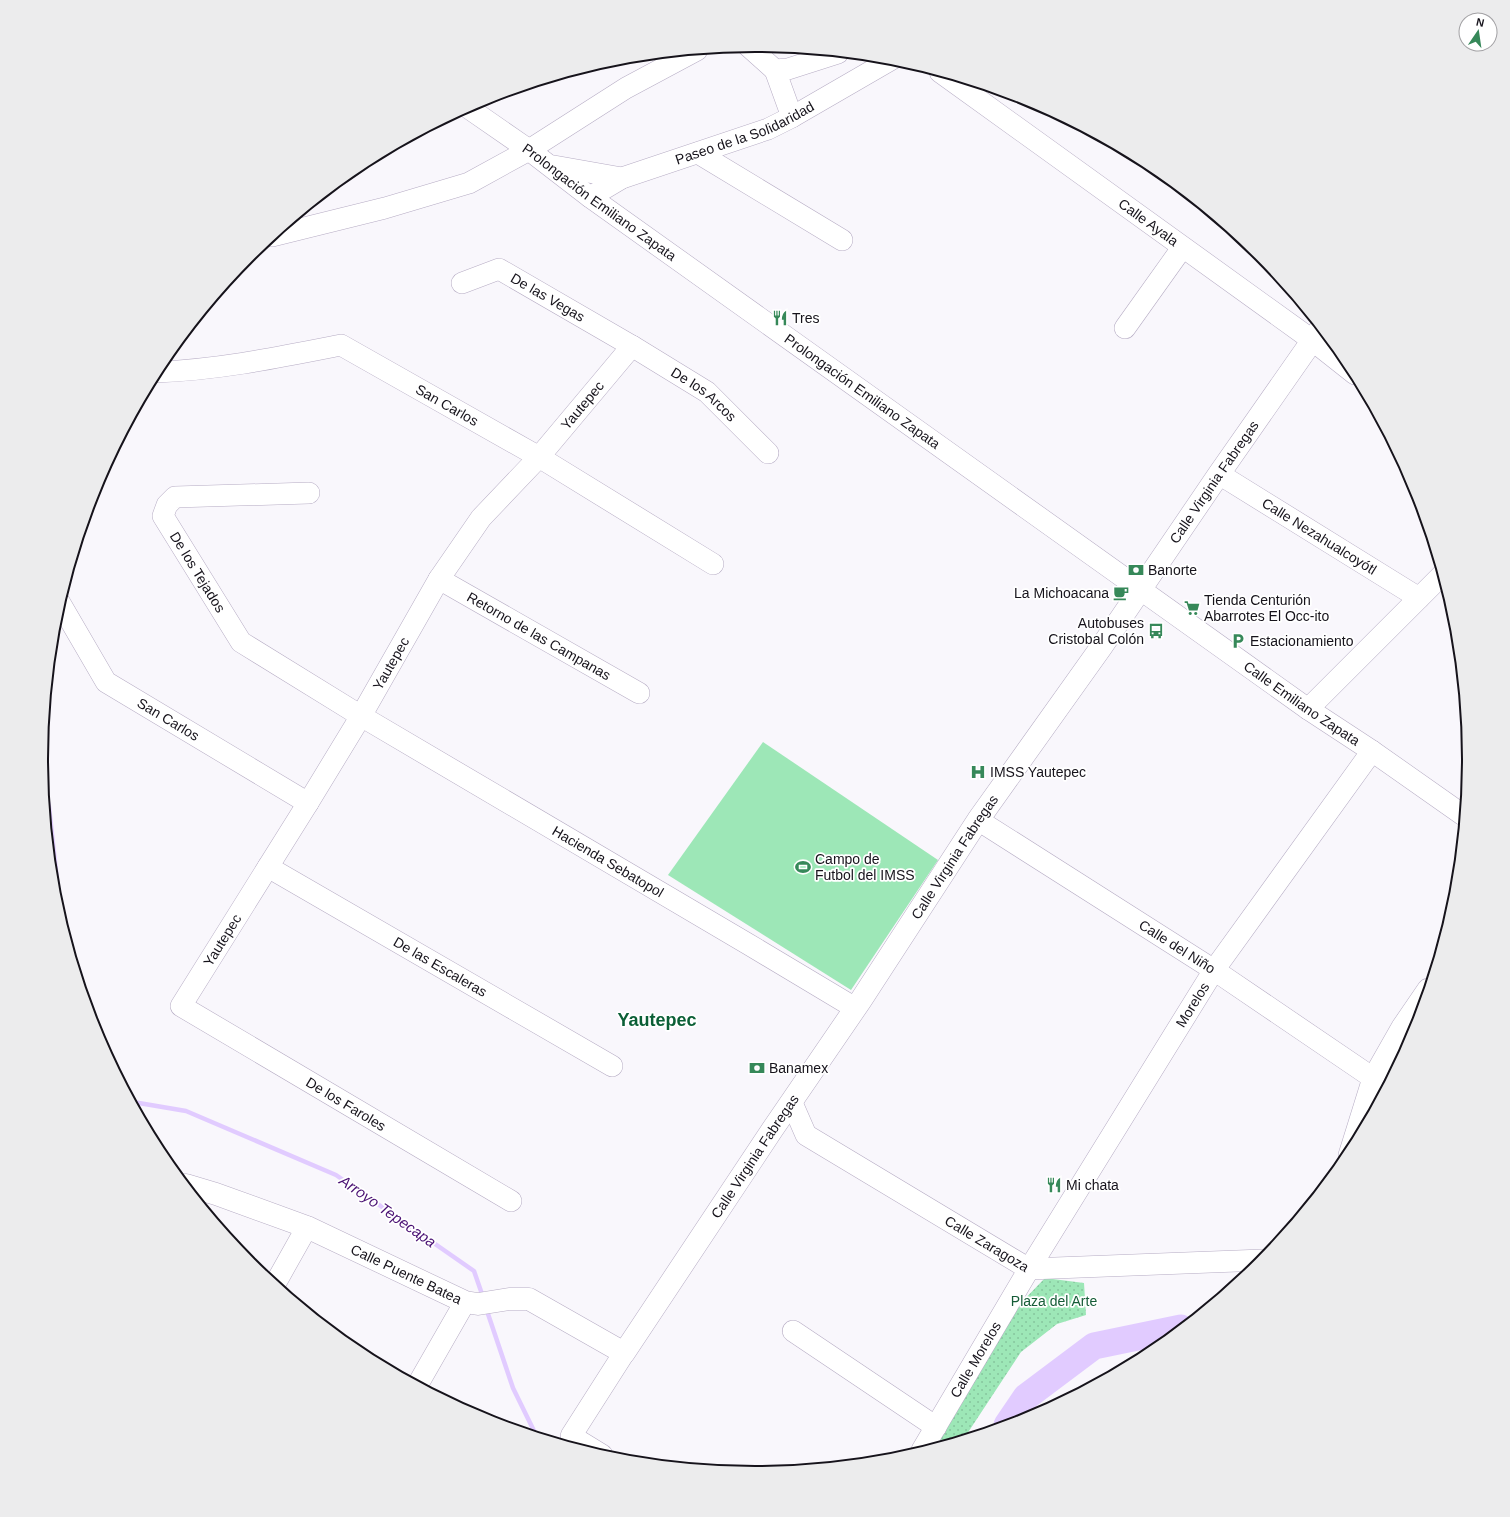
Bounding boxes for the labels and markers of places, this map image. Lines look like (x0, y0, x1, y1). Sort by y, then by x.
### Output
restaurant icon: Tres (771, 309, 789, 327)
place label: Tres (792, 310, 819, 326)
bank icon: Banorte (1127, 561, 1145, 579)
place label: Banorte (1148, 562, 1197, 578)
cafe icon: La Michoacana (1112, 584, 1130, 602)
place label: La Michoacana (1014, 585, 1109, 601)
place label: Tienda Centurión Abarrotes El Occ-ito (1204, 592, 1329, 624)
supermarket icon: Tienda Centurión Abarrotes El Occ-ito (1183, 599, 1201, 617)
place label: Autobuses Cristobal Colón (1048, 615, 1144, 647)
bus stop icon: Autobuses Cristobal Colón (1147, 622, 1165, 640)
parking icon: Estacionamiento (1229, 632, 1247, 650)
place label: Estacionamiento (1250, 633, 1354, 649)
hospital icon: IMSS Yautepec (969, 763, 987, 781)
place label: IMSS Yautepec (990, 764, 1086, 780)
place label: Campo de Futbol del IMSS (815, 851, 915, 883)
sports icon: Campo de Futbol del IMSS (794, 858, 812, 876)
bank icon: Banamex (748, 1059, 766, 1077)
place label: Banamex (769, 1060, 828, 1076)
restaurant icon: Mi chata (1045, 1176, 1063, 1194)
place label: Mi chata (1066, 1177, 1119, 1193)

